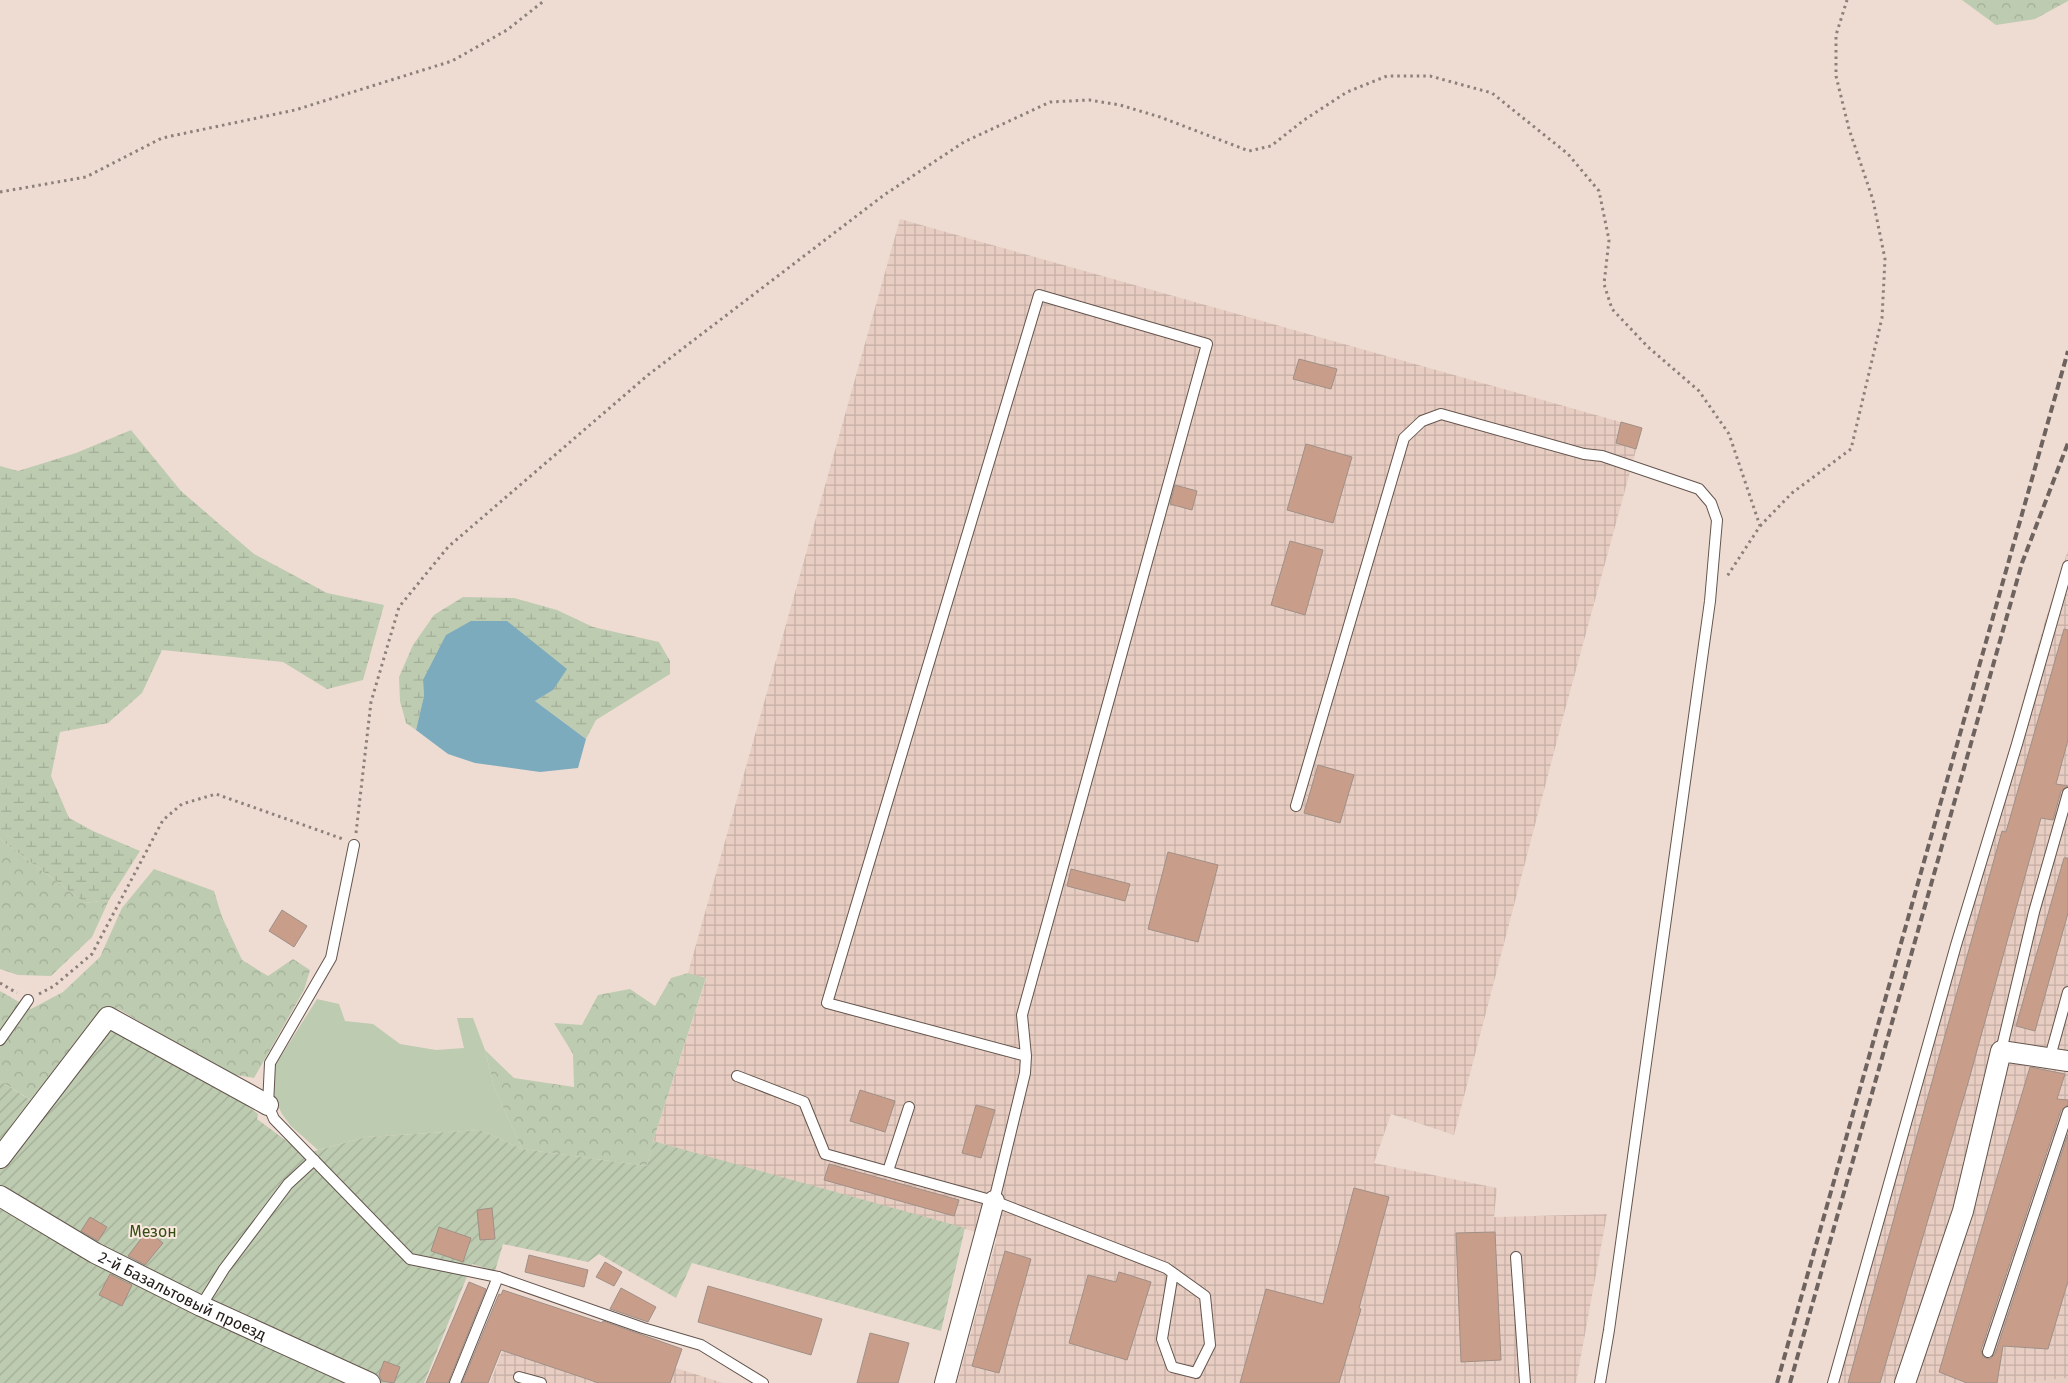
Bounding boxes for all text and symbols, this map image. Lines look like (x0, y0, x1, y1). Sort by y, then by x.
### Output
park label: Мезон (129, 1222, 177, 1241)
street label: 2-й Базальтовый проезд (95, 1247, 269, 1344)

